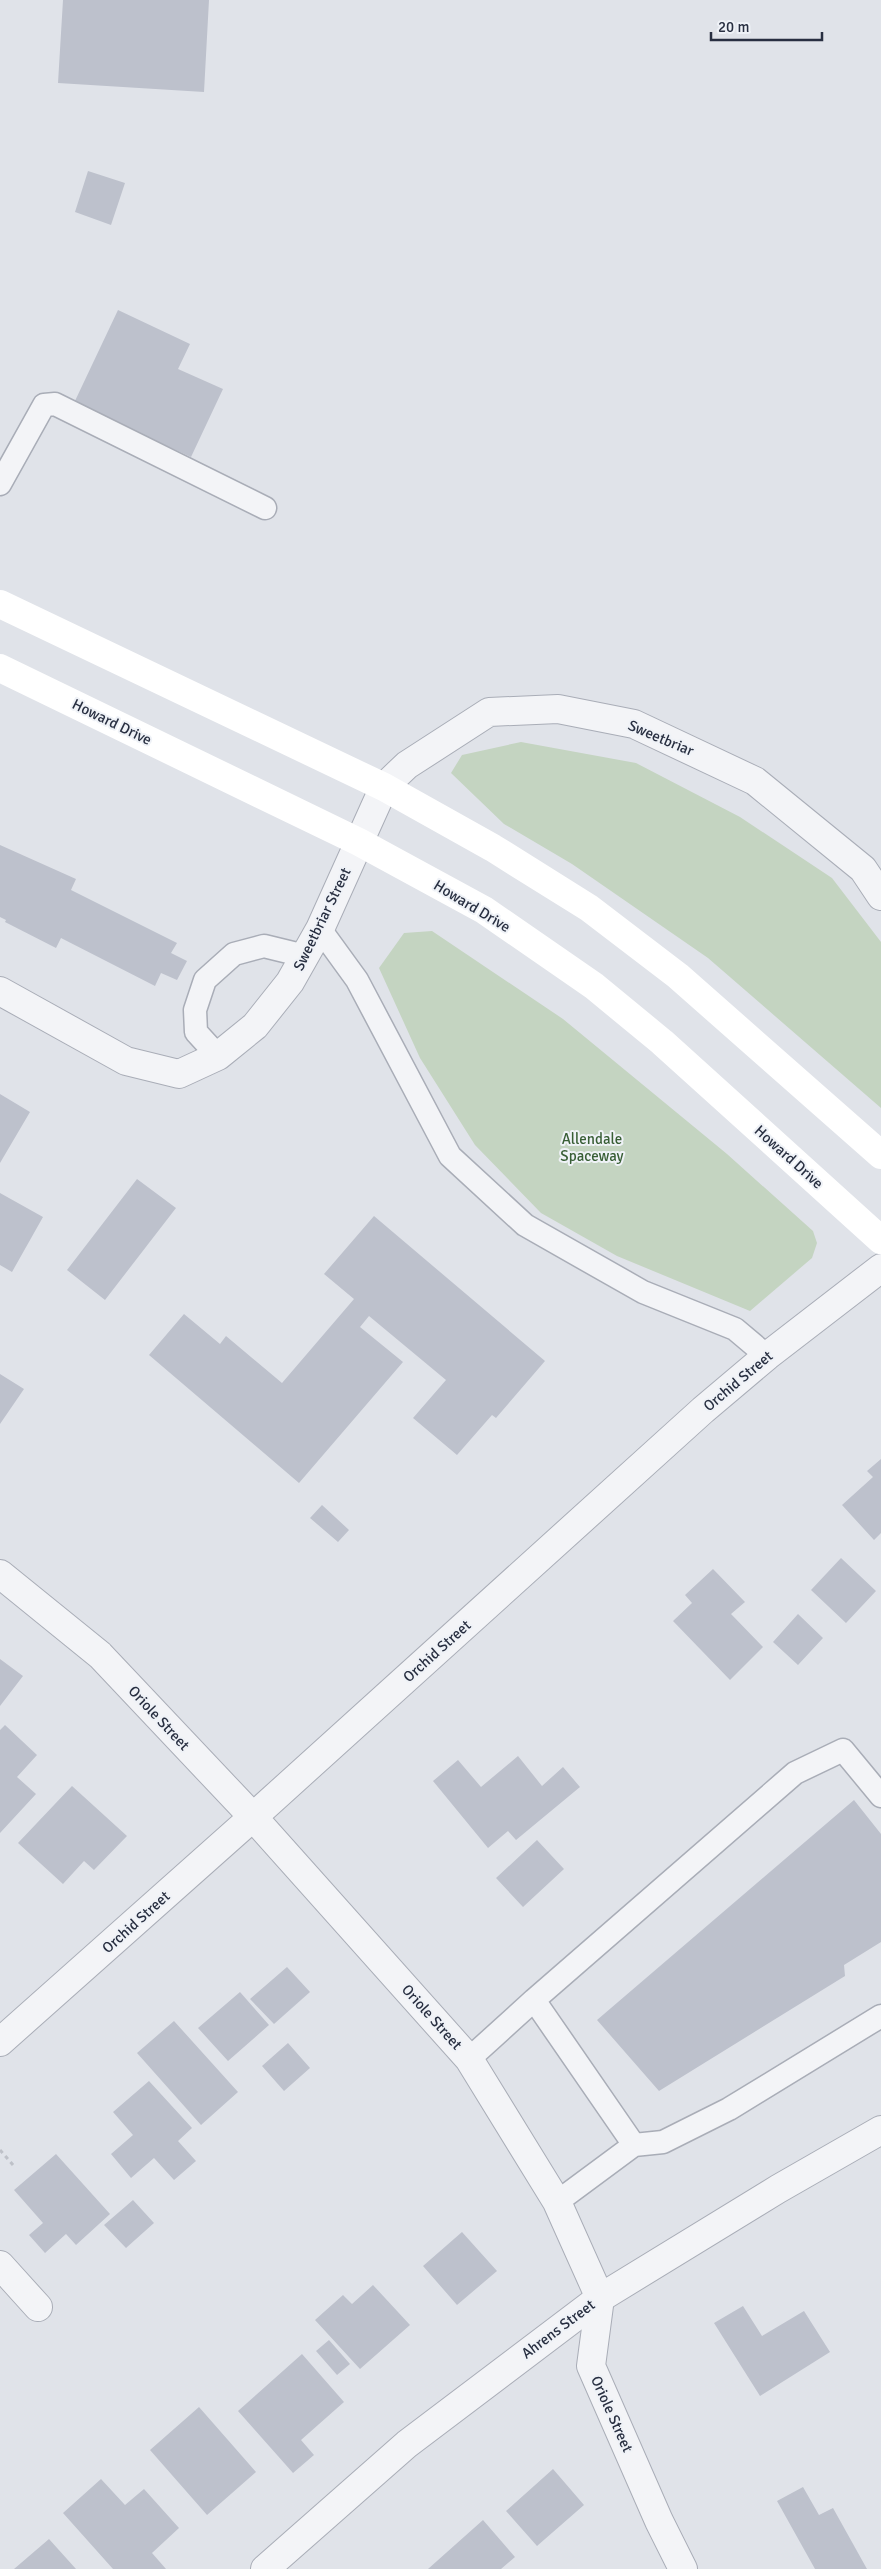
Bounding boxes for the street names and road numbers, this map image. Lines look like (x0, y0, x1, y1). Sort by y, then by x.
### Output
street label: Howard Drive (69, 695, 155, 749)
street label: Sweetbriar (625, 716, 697, 760)
street label: Sweetbriar Street (289, 865, 355, 973)
street label: Howard Drive (430, 876, 514, 936)
street label: Howard Drive (751, 1121, 827, 1193)
street label: Orchid Street (700, 1347, 776, 1415)
street label: Orchid Street (399, 1616, 475, 1686)
street label: Oriole Street (125, 1682, 193, 1754)
street label: Orchid Street (98, 1887, 174, 1957)
street label: Oriole Street (398, 1981, 466, 2053)
street label: Ahrens Street (518, 2296, 598, 2362)
street label: Oriole Street (587, 2373, 637, 2455)

